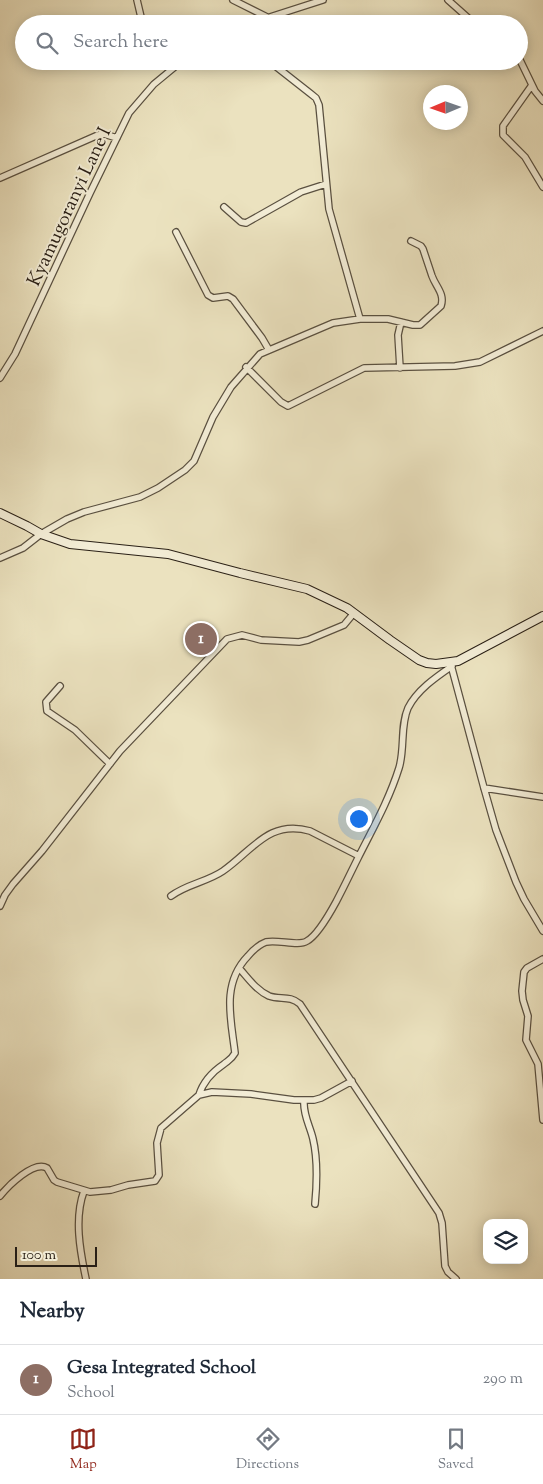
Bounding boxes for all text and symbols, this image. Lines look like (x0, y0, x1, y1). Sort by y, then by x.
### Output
search box (15, 15, 528, 70)
icon: search (33, 29, 61, 57)
text: Search here (73, 29, 168, 56)
north arrow (423, 85, 468, 130)
street label: Kyamugoranyi Lane I (22, 123, 119, 291)
pin: 1 (185, 620, 217, 658)
your location (346, 806, 372, 832)
map controls (483, 1219, 528, 1264)
button: layers (483, 1219, 528, 1264)
scale bar (15, 1244, 98, 1267)
text: 100 m (22, 1246, 56, 1266)
text: Nearby (20, 1297, 85, 1327)
text: Gesa Integrated School (67, 1355, 256, 1382)
text: 1 (33, 1368, 39, 1391)
text: 290 m (483, 1368, 523, 1391)
text: School (67, 1382, 115, 1405)
tab: Map (69, 1425, 97, 1475)
tab: Directions (236, 1425, 299, 1475)
tab: Saved (438, 1425, 474, 1475)

